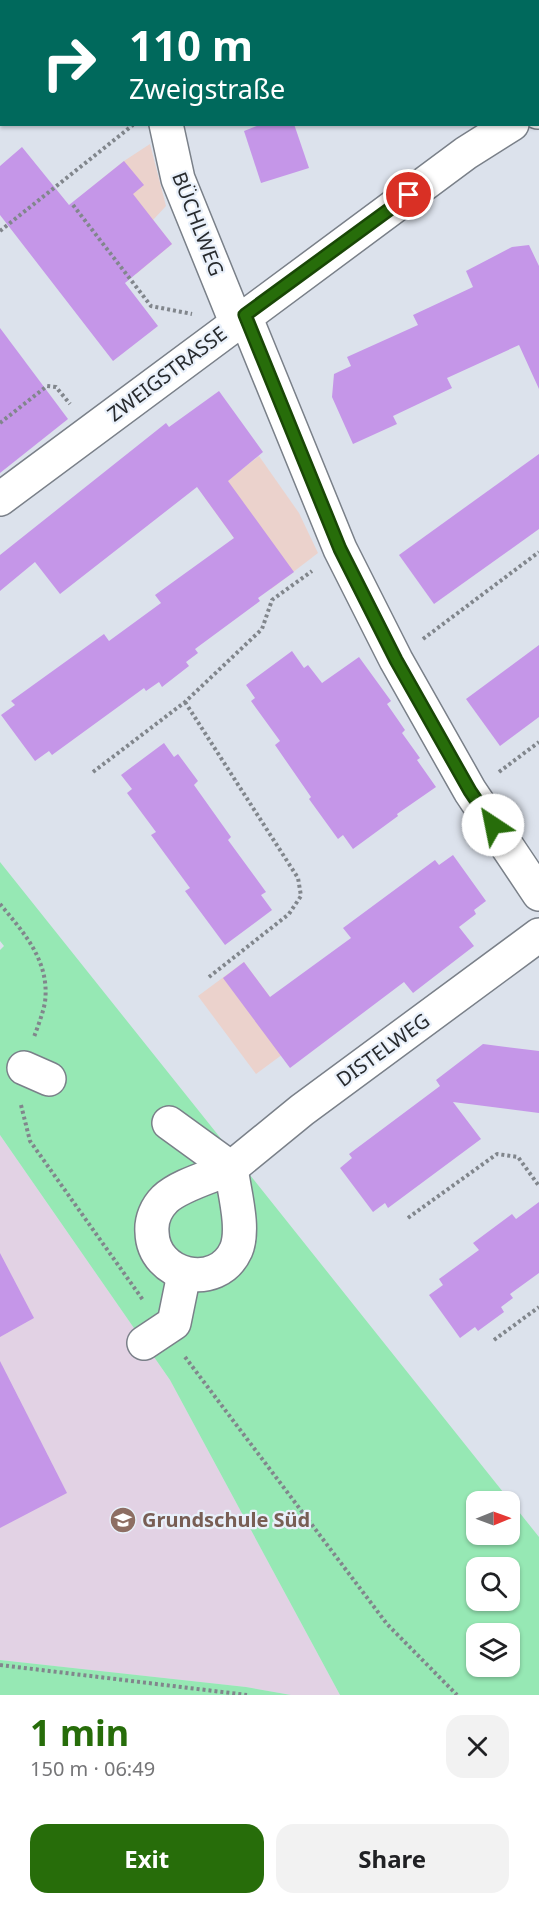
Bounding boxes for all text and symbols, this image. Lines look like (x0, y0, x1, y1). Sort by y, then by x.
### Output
text: 110 m (129, 16, 253, 73)
icon: right (30, 24, 108, 102)
text: Zweigstraße (129, 70, 285, 107)
street label: BÜCHLWEG (166, 168, 231, 280)
pin (383, 169, 434, 220)
icon: arrive (392, 178, 425, 211)
street label: ZWEIGSTRASSE (102, 320, 232, 427)
position arrow (461, 793, 525, 857)
street label: DISTELWEG (331, 1007, 435, 1093)
north arrow (466, 1491, 520, 1545)
map controls (466, 1491, 520, 1677)
school or university icon: Grundschule Süd (108, 1505, 138, 1535)
place label: Grundschule Süd (142, 1506, 310, 1533)
button: search (466, 1557, 520, 1611)
button: layers (466, 1623, 520, 1677)
text: 1 min (30, 1708, 129, 1757)
button: close (446, 1715, 509, 1778)
text: 150 m · 06:49 (30, 1755, 155, 1782)
button: Exit (30, 1824, 264, 1893)
button: Share (276, 1824, 509, 1893)

